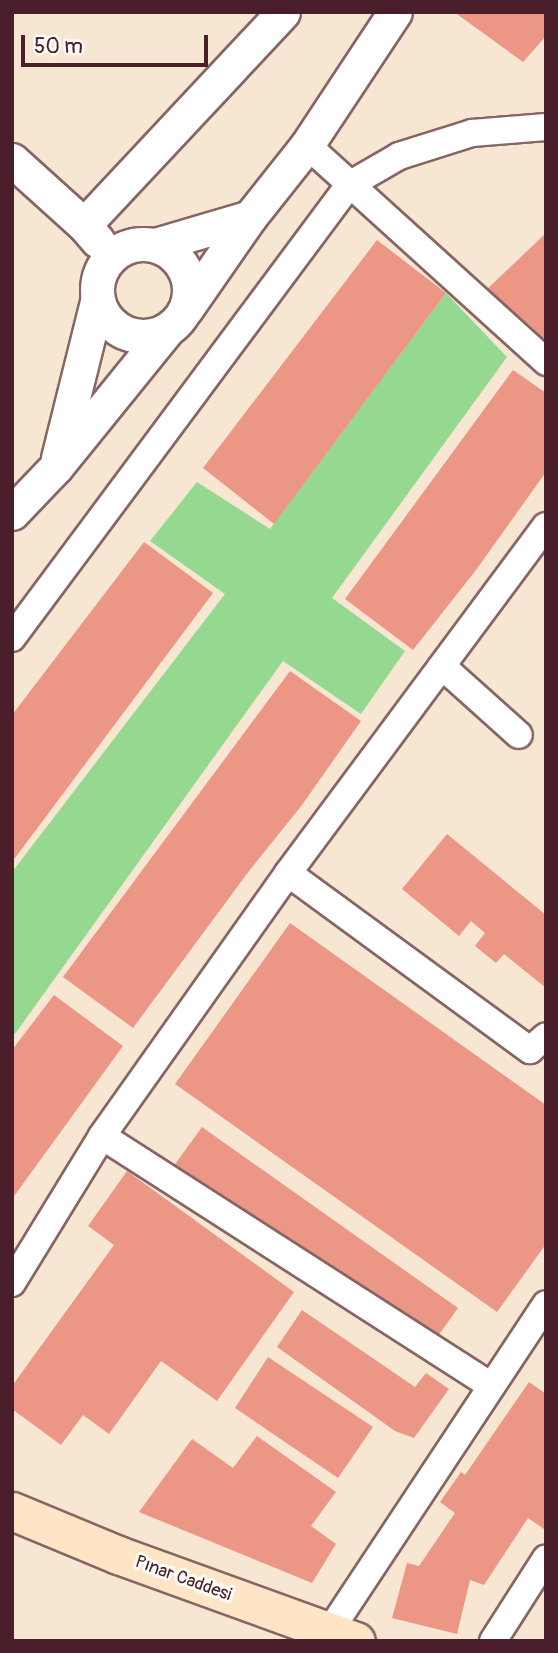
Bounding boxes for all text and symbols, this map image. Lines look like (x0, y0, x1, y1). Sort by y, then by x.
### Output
scale bar (24, 21, 212, 65)
text: 50 m (34, 33, 83, 60)
street label: Pınar Caddesi (132, 1552, 234, 1606)

